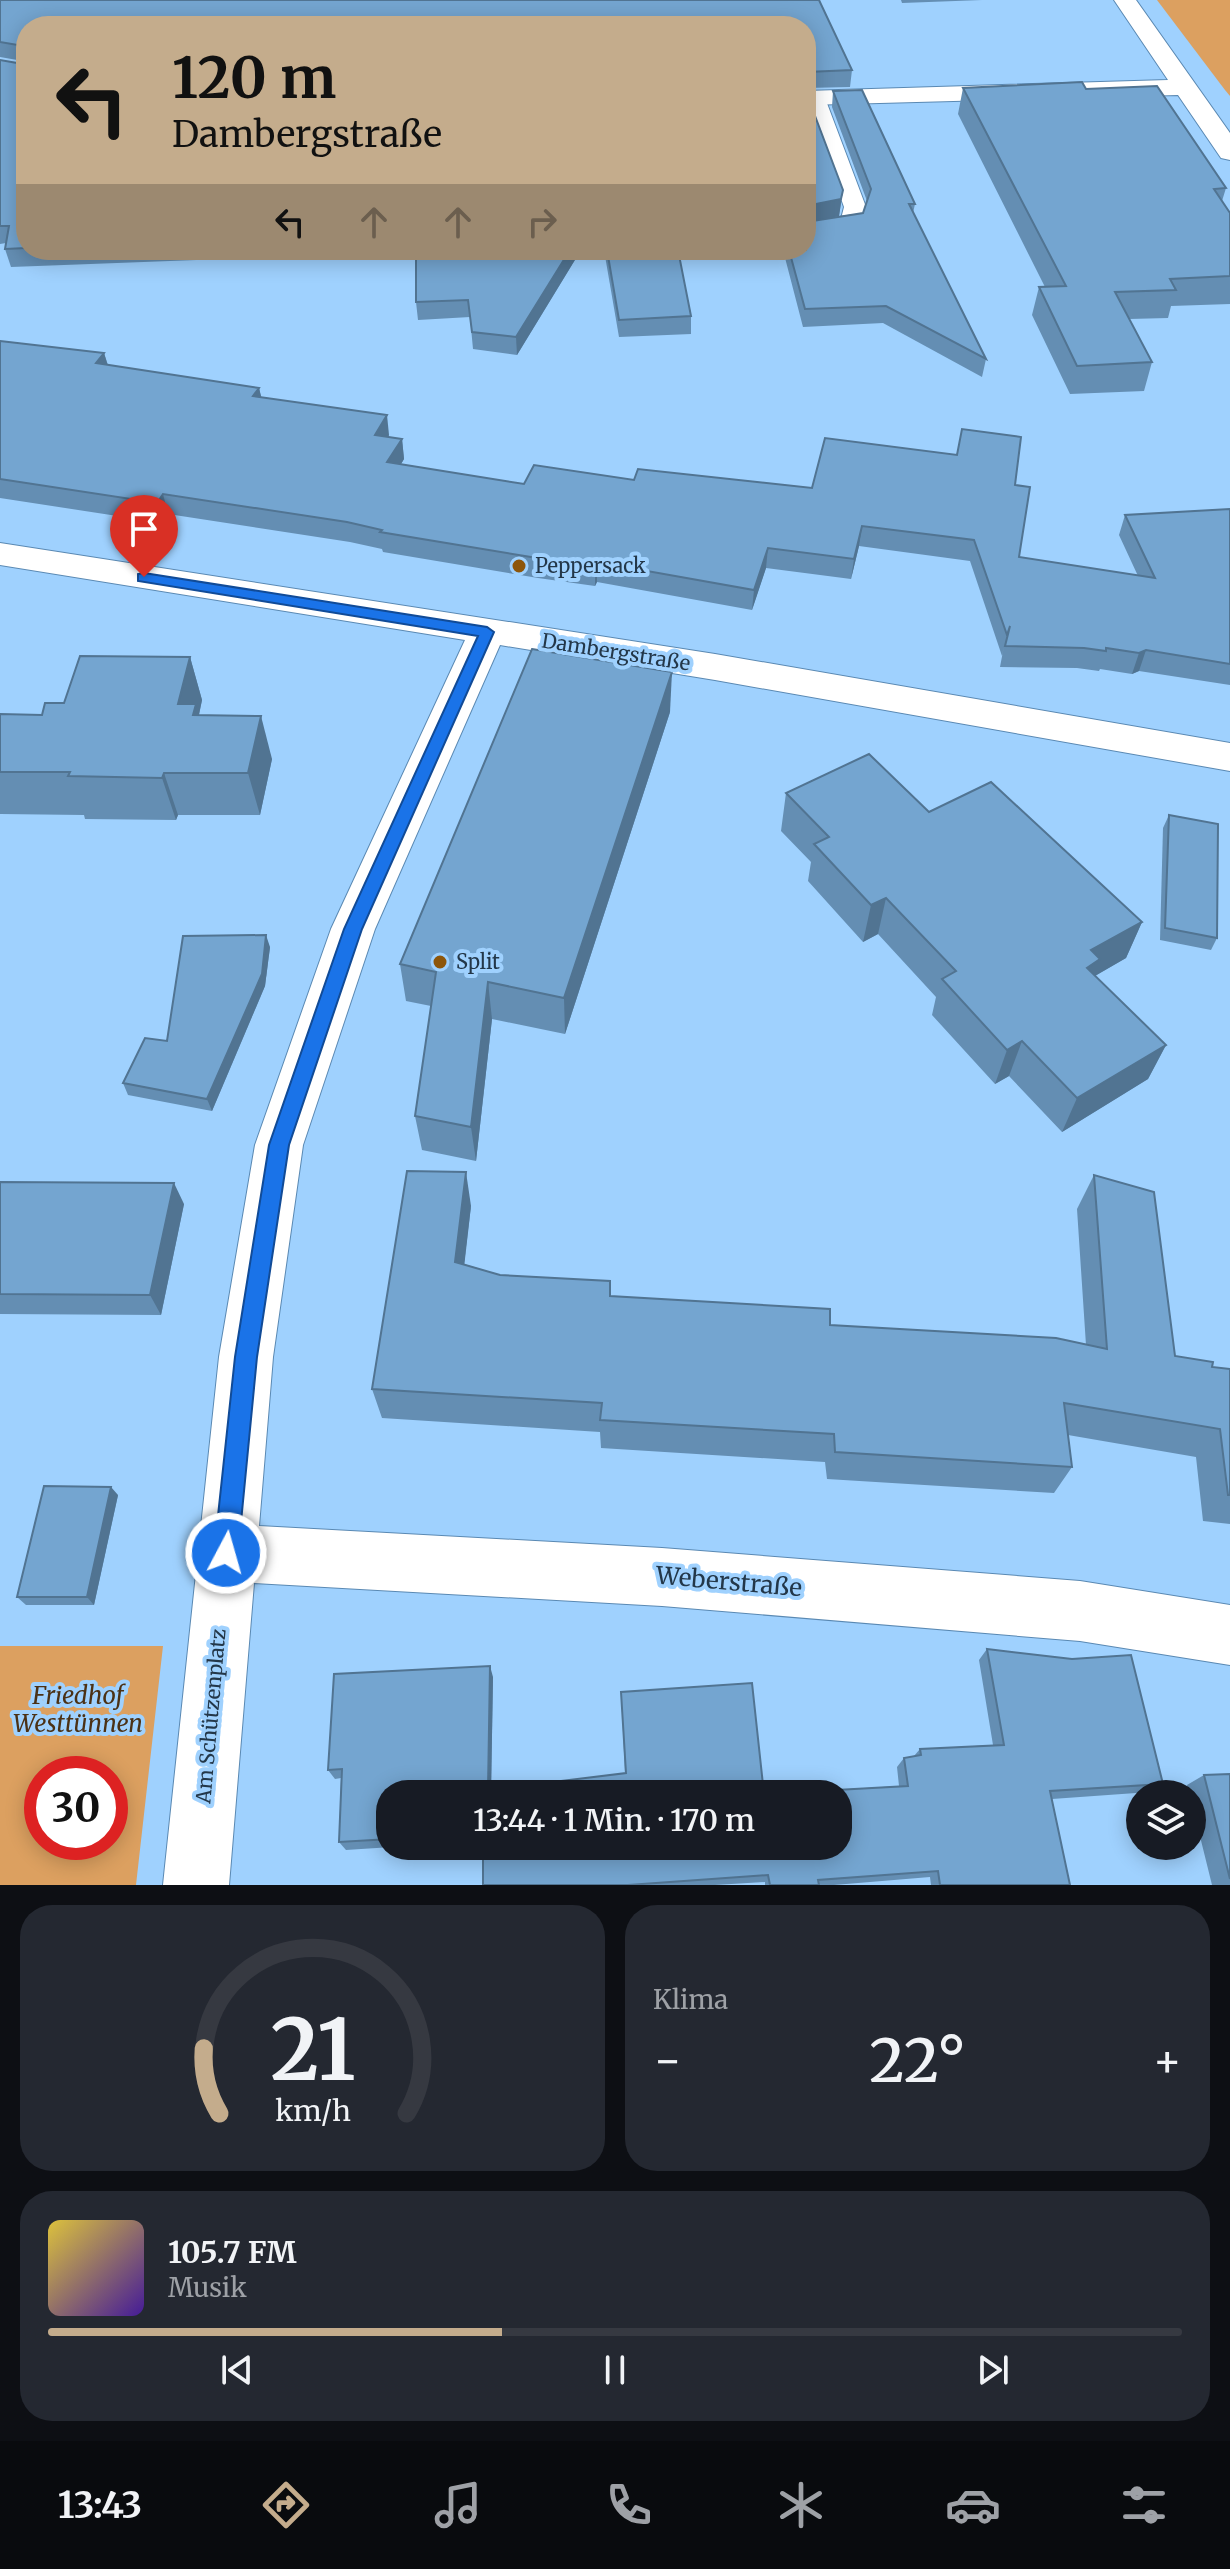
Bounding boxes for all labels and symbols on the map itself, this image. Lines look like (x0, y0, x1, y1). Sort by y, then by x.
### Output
pin (110, 495, 178, 577)
place label: Peppersack (535, 553, 646, 578)
marker: Peppersack (510, 557, 528, 575)
street label: Dambergstraße (540, 627, 692, 676)
place label: Split (456, 949, 500, 974)
marker: Split (431, 953, 449, 971)
position arrow (184, 1511, 268, 1595)
street label: Weberstraße (654, 1560, 803, 1603)
street label: Am Schützenplatz (190, 1627, 231, 1805)
park label: Friedhof Westtünnen (13, 1680, 143, 1739)
speed limit sign: 30 (24, 1756, 128, 1860)

